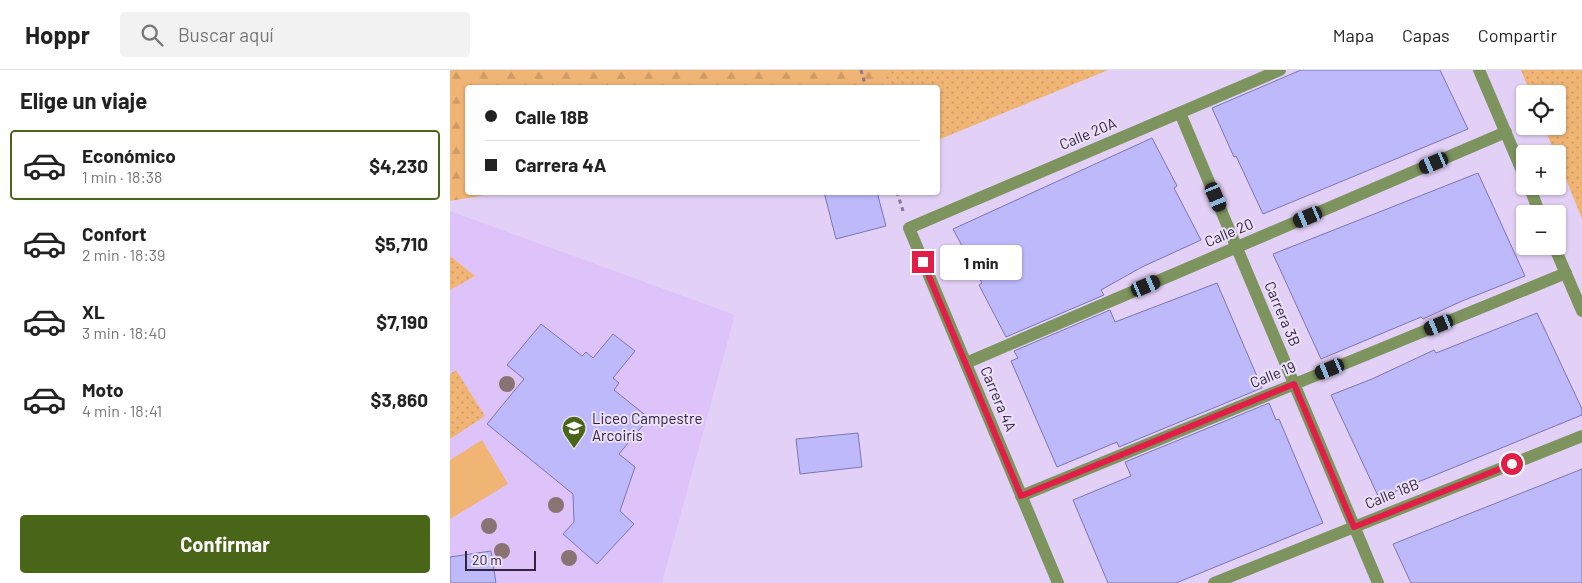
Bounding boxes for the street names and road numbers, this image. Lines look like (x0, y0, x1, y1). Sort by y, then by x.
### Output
street label: Calle 20A (1056, 113, 1119, 153)
street label: Calle 20 (1202, 214, 1256, 250)
street label: Carrera 3B (1261, 278, 1305, 349)
street label: Calle 19 (1247, 357, 1298, 391)
street label: Carrera 4A (977, 363, 1021, 434)
street label: Calle 18B (1362, 474, 1421, 512)

